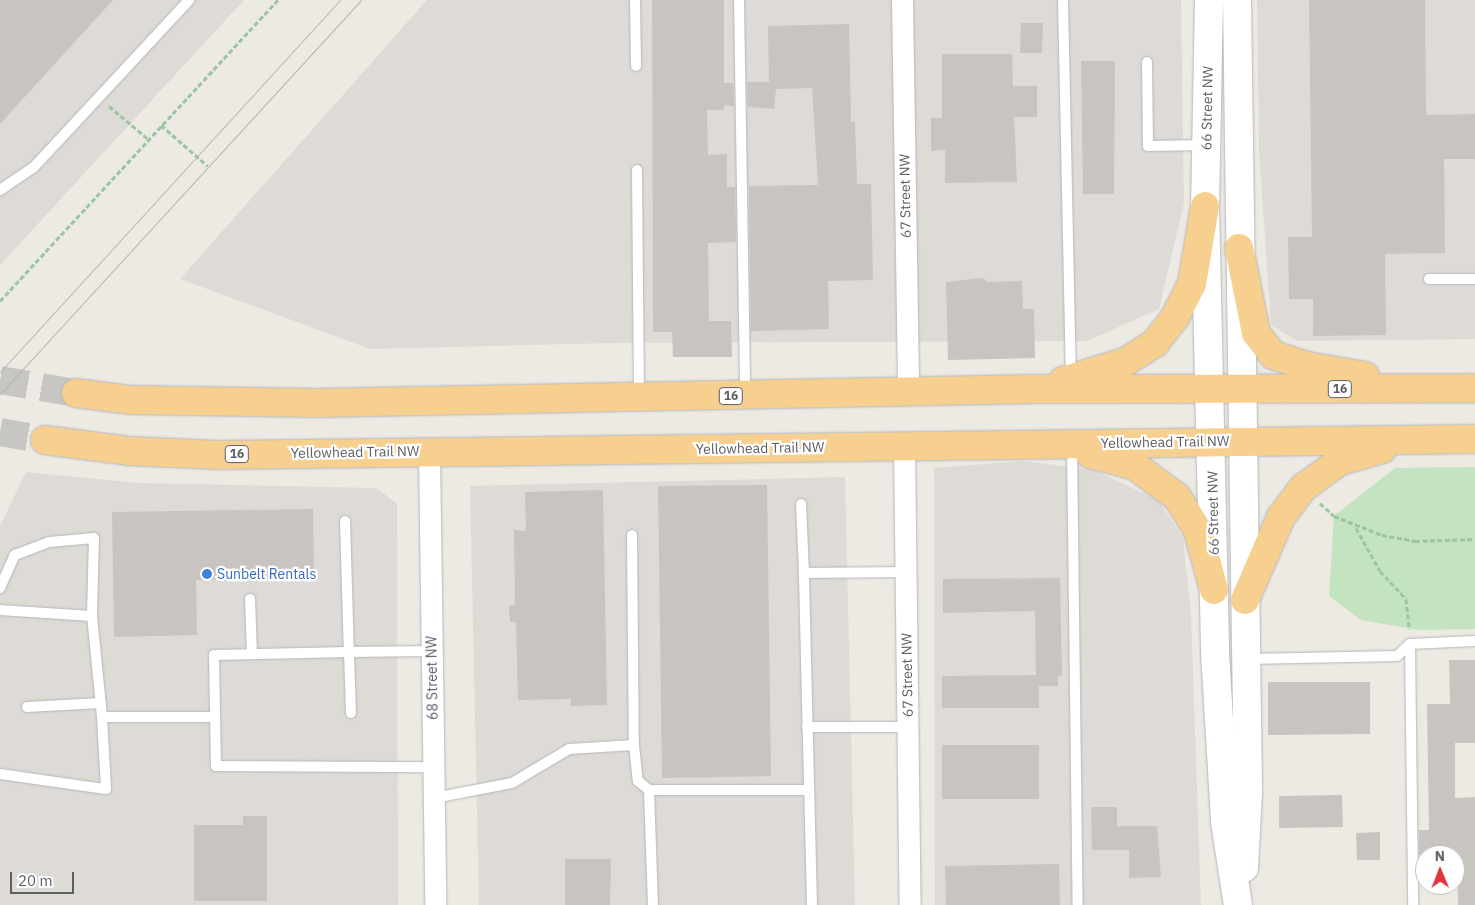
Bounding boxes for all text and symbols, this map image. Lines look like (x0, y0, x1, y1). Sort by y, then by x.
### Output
street label: 66 Street NW (1198, 66, 1216, 150)
street label: 67 Street NW (896, 154, 914, 238)
road number: 16 (1328, 379, 1352, 398)
road number: 16 (718, 386, 744, 406)
street label: Yellowhead Trail NW (1100, 432, 1230, 452)
street label: Yellowhead Trail NW (695, 438, 825, 458)
street label: Yellowhead Trail NW (290, 442, 420, 462)
road number: 16 (224, 444, 250, 464)
street label: 66 Street NW (1204, 471, 1222, 555)
place label: Sunbelt Rentals (217, 566, 316, 582)
marker: Sunbelt Rentals (201, 568, 213, 580)
street label: 67 Street NW (898, 633, 916, 717)
street label: 68 Street NW (423, 636, 441, 720)
north arrow (1415, 845, 1465, 895)
text: N (1435, 847, 1445, 865)
scale bar (12, 862, 76, 894)
text: 20 m (18, 871, 53, 890)

